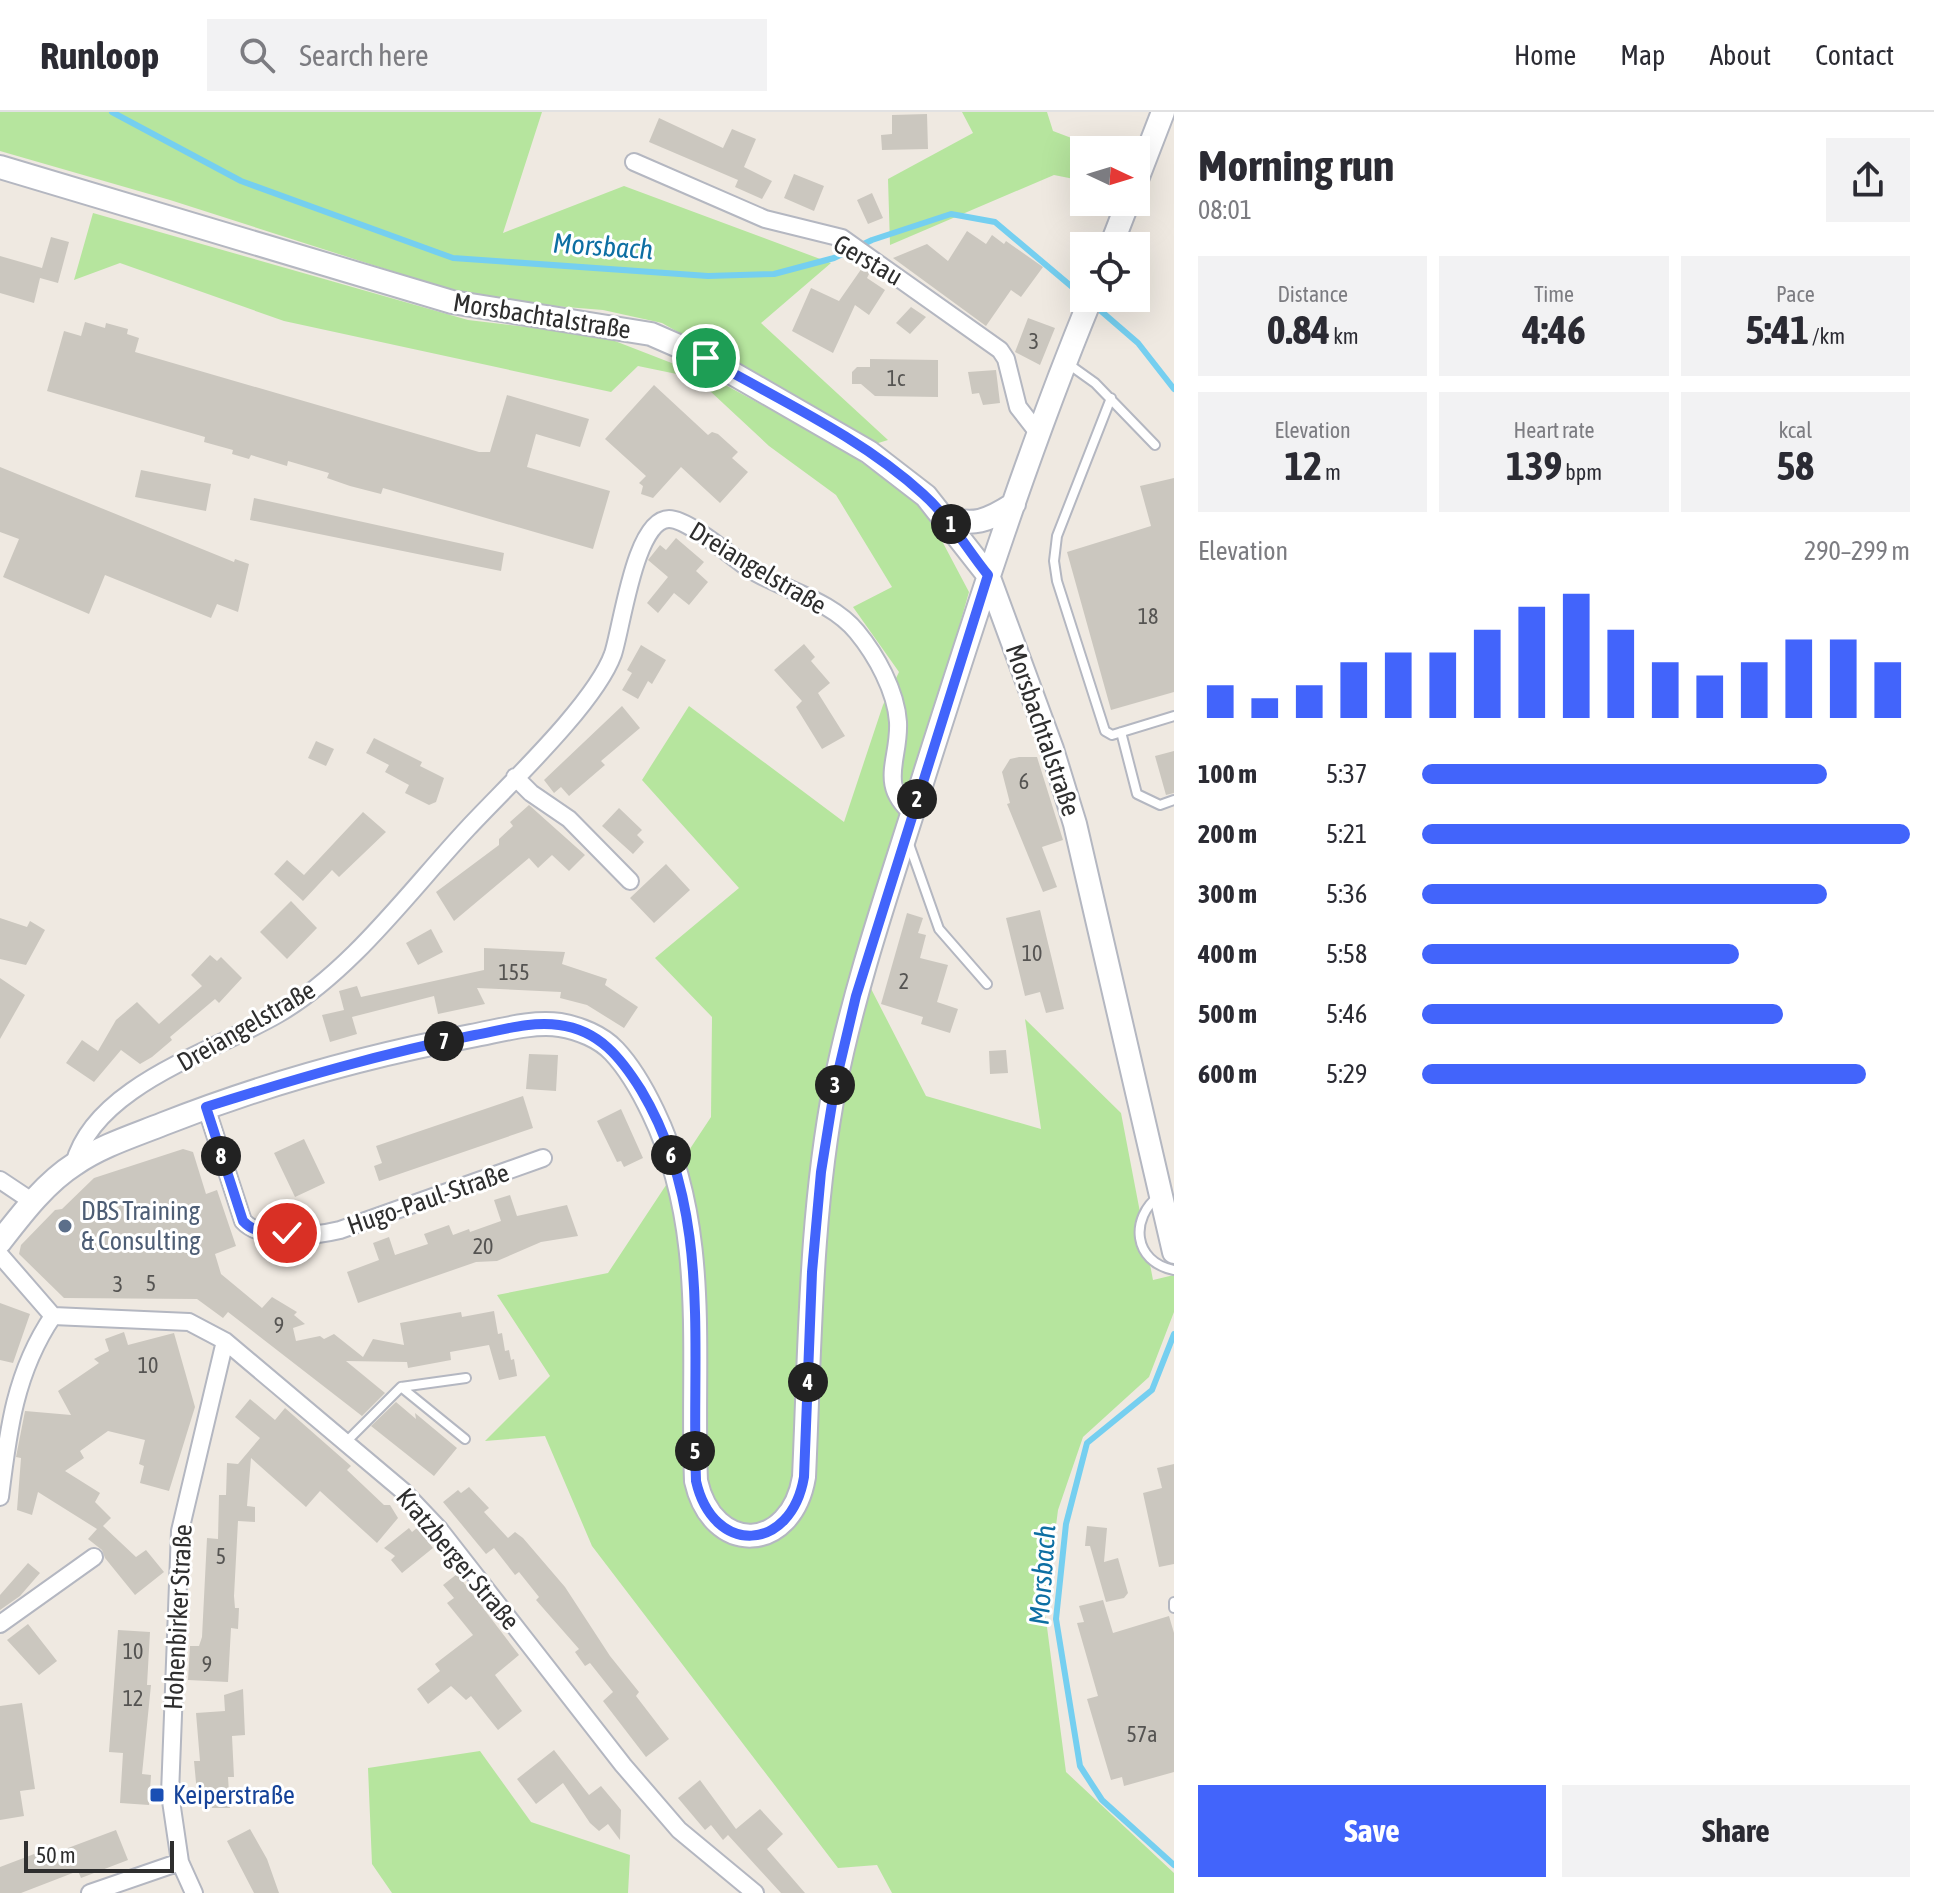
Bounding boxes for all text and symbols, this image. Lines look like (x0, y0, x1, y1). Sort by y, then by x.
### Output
search box (207, 19, 767, 91)
icon: search (235, 33, 279, 77)
text: Runloop (40, 34, 159, 77)
text: Search here (299, 38, 429, 72)
text: Home (1514, 39, 1576, 71)
text: Map (1620, 39, 1665, 71)
text: About (1709, 39, 1771, 71)
text: Contact (1815, 39, 1894, 71)
north arrow (1070, 136, 1150, 216)
map controls (1070, 136, 1150, 312)
button: share (1826, 138, 1910, 222)
text: Morning run (1198, 140, 1394, 190)
text: 08:01 (1198, 195, 1252, 225)
water label: Morsbach (552, 227, 655, 265)
street label: Gerstau (828, 228, 908, 292)
button: locate (1070, 232, 1150, 312)
text: Distance (1277, 281, 1348, 307)
text: Time (1534, 281, 1574, 307)
text: Pace (1776, 281, 1815, 307)
street label: Morsbachtalstraße (451, 287, 633, 345)
text: 0.84 (1267, 307, 1330, 352)
text: 4:46 (1522, 307, 1586, 352)
text: 5:41 (1746, 307, 1809, 352)
text: km (1330, 323, 1359, 349)
text: /km (1809, 323, 1845, 349)
pin (672, 324, 740, 392)
house number: 3 (1029, 328, 1039, 354)
icon: arrive (684, 336, 728, 380)
house number: 1c (887, 365, 906, 391)
text: Elevation (1275, 417, 1351, 443)
text: Heart rate (1513, 417, 1595, 443)
text: kcal (1779, 417, 1812, 443)
text: 12 (1284, 443, 1322, 488)
text: 139 (1506, 443, 1562, 488)
text: 58 (1777, 443, 1814, 488)
text: m (1322, 459, 1341, 485)
text: bpm (1562, 459, 1602, 485)
pin: 1 (931, 504, 971, 544)
text: 1 (946, 511, 956, 537)
street label: Dreiangelstraße (684, 515, 832, 621)
text: Elevation (1198, 536, 1288, 566)
text: 290–299 m (1804, 536, 1910, 566)
house number: 18 (1138, 603, 1158, 629)
street label: Morsbachtalstraße (1000, 640, 1086, 820)
text: 100 m (1198, 759, 1257, 789)
text: 5:37 (1326, 759, 1367, 789)
house number: 6 (1019, 768, 1029, 794)
pin: 2 (897, 779, 937, 819)
text: 2 (912, 786, 922, 812)
text: 200 m (1198, 819, 1257, 849)
text: 5:21 (1326, 819, 1367, 849)
text: 300 m (1198, 879, 1257, 909)
text: 5:36 (1326, 879, 1367, 909)
text: 400 m (1198, 939, 1257, 969)
text: 5:58 (1326, 939, 1367, 969)
house number: 10 (1022, 940, 1042, 966)
house number: 155 (498, 959, 530, 985)
house number: 2 (899, 968, 909, 994)
street label: Dreiangelstraße (172, 975, 320, 1077)
text: 500 m (1198, 999, 1257, 1029)
text: 5:46 (1326, 999, 1367, 1029)
pin: 7 (424, 1021, 464, 1061)
text: 7 (439, 1028, 449, 1054)
text: 600 m (1198, 1059, 1257, 1089)
text: 5:29 (1326, 1059, 1367, 1089)
pin: 3 (815, 1065, 855, 1105)
text: 3 (830, 1072, 840, 1098)
pin: 6 (651, 1135, 691, 1175)
pin: 8 (201, 1136, 241, 1176)
text: 6 (666, 1142, 676, 1168)
text: 8 (216, 1143, 226, 1169)
street label: Hugo-Paul-Straße (343, 1157, 513, 1241)
place label: DBS Training & Consulting (81, 1196, 201, 1256)
pin (253, 1199, 321, 1267)
icon: check (265, 1211, 309, 1255)
marker: DBS Training & Consulting (56, 1217, 74, 1235)
house number: 20 (473, 1233, 493, 1259)
house number: 5 (146, 1270, 156, 1296)
house number: 3 (113, 1271, 123, 1297)
house number: 9 (274, 1312, 284, 1338)
house number: 10 (138, 1352, 158, 1378)
pin: 4 (788, 1362, 828, 1402)
text: 4 (803, 1369, 813, 1395)
pin: 5 (675, 1431, 715, 1471)
text: 5 (690, 1438, 700, 1464)
street label: Kratzberger Straße (390, 1482, 526, 1636)
street label: Hohenbirker Straße (158, 1523, 198, 1711)
water label: Morsbach (1023, 1523, 1061, 1626)
house number: 5 (216, 1543, 226, 1569)
house number: 10 (123, 1638, 143, 1664)
house number: 9 (202, 1651, 212, 1677)
house number: 12 (123, 1685, 143, 1711)
house number: 57a (1127, 1721, 1157, 1747)
place label: Keiperstraße (173, 1780, 295, 1810)
button: Save (1198, 1785, 1546, 1877)
button: Share (1562, 1785, 1910, 1877)
marker: Keiperstraße (148, 1786, 166, 1804)
scale bar (24, 1837, 174, 1873)
text: 50 m (36, 1842, 76, 1868)

